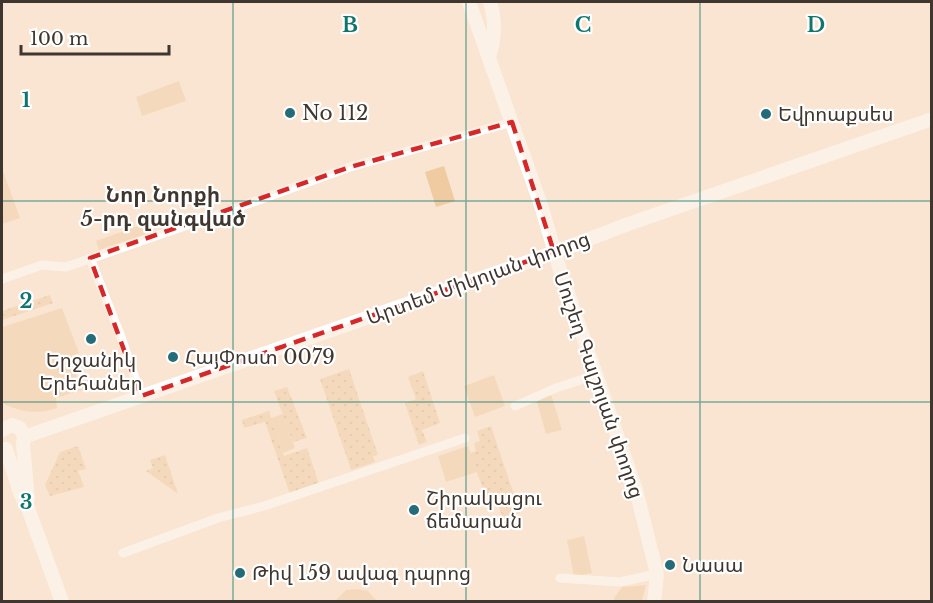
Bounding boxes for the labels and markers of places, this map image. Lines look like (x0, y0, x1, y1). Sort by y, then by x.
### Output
place label: No 112 (302, 101, 368, 125)
place label: Եվրոաքսես (778, 102, 893, 126)
marker: No 112 (283, 106, 297, 120)
marker: Եվրոաքսես (759, 107, 773, 121)
marker: Երջանիկ Երեհաներ (84, 332, 98, 346)
place label: ՀայՓոստ 0079 (185, 345, 335, 369)
place label: Երջանիկ Երեհաներ (39, 348, 143, 395)
marker: ՀայՓոստ 0079 (166, 350, 180, 364)
place label: Շիրակացու ճեմարան (426, 486, 542, 533)
marker: Շիրակացու ճեմարան (407, 503, 421, 517)
place label: Նասա (682, 553, 743, 577)
marker: Նասա (663, 558, 677, 572)
place label: Թիվ 159 ավագ դպրոց (252, 561, 471, 585)
marker: Թիվ 159 ավագ դպրոց (233, 566, 247, 580)

